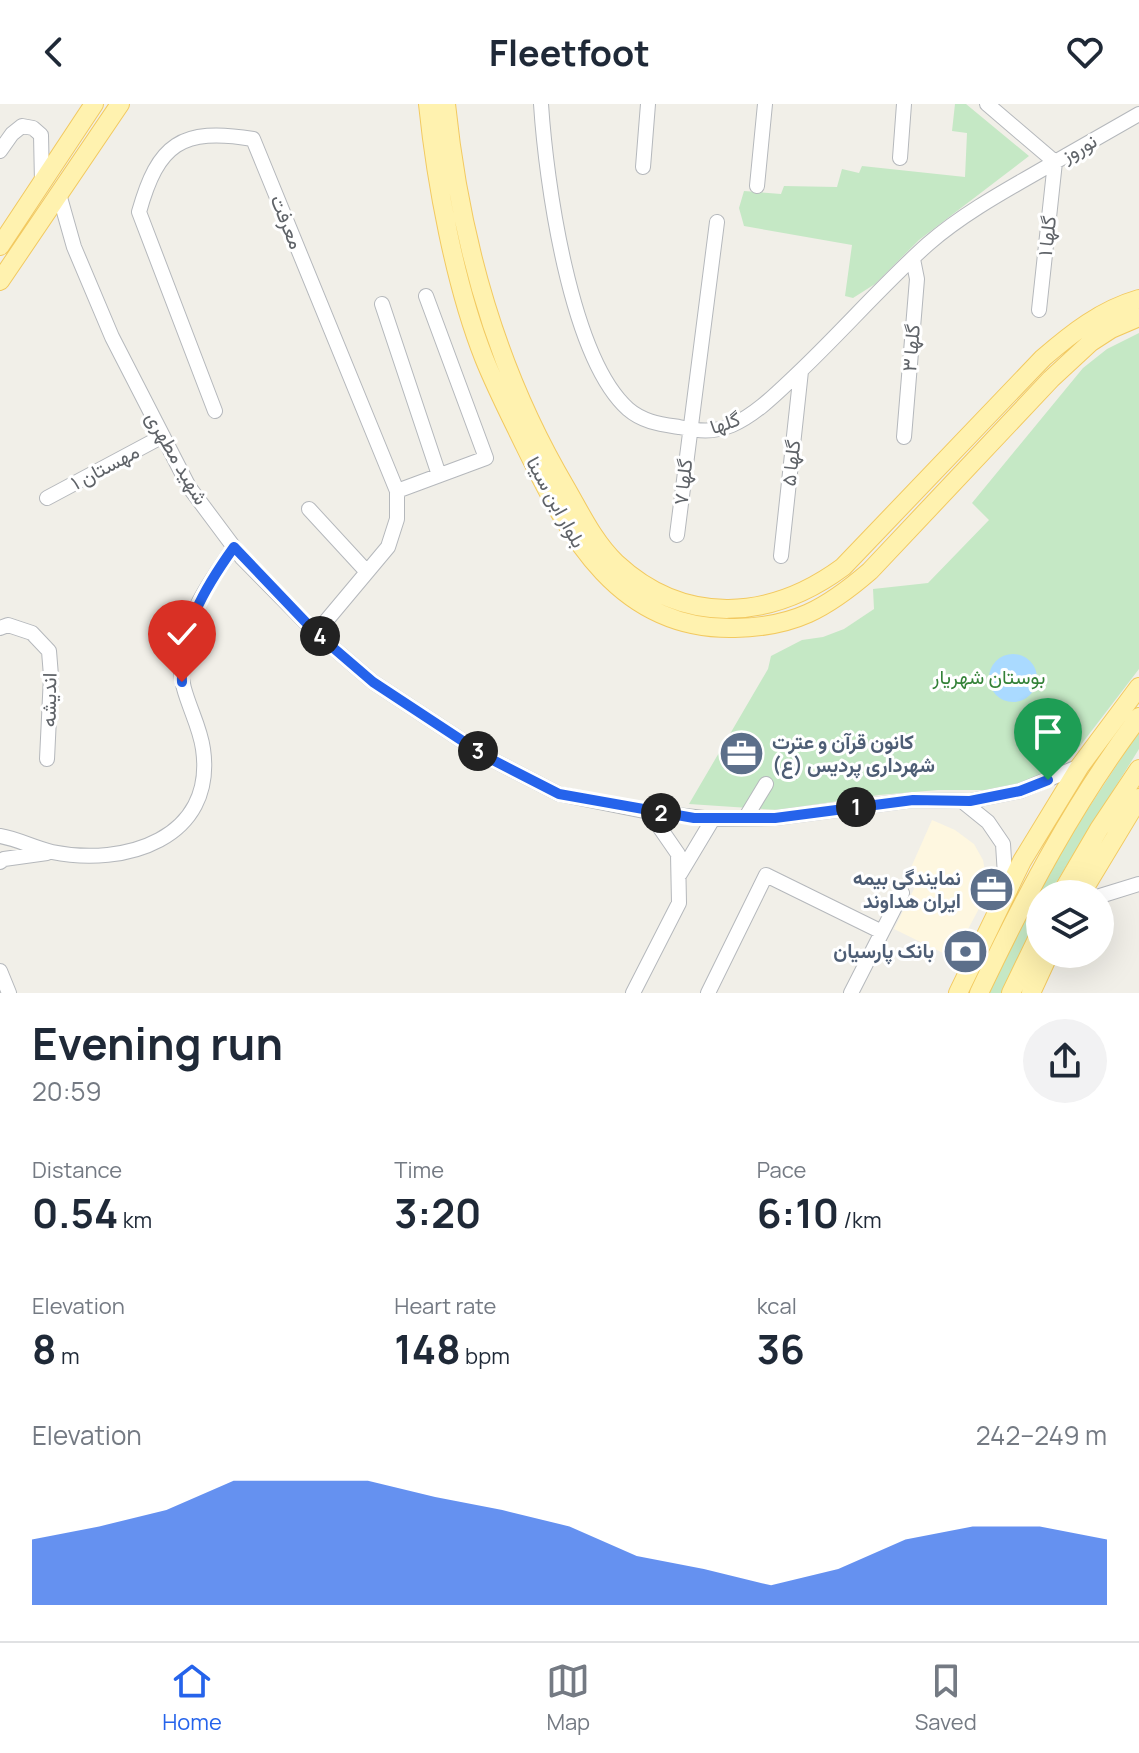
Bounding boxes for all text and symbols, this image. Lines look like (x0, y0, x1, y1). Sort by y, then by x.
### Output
text: Fleetfoot (489, 28, 650, 77)
icon: back (32, 30, 76, 74)
icon: heart (1063, 30, 1107, 74)
street label: نوروز (1055, 127, 1101, 169)
street label: معرفت (264, 191, 311, 253)
street label: گلها ۱ (1031, 214, 1062, 257)
street label: گلها ۳ (895, 323, 926, 373)
street label: گلها (706, 405, 744, 440)
street label: شهید مطهری (140, 406, 215, 509)
street label: مهستان ۱ (66, 437, 144, 496)
street label: گلها ۵ (775, 438, 806, 487)
street label: بلوار ابن سینا (520, 451, 593, 552)
street label: گلها ۷ (667, 457, 698, 506)
pin (148, 600, 216, 682)
icon: check (160, 612, 204, 656)
pin: 4 (300, 616, 340, 656)
text: 4 (313, 621, 327, 651)
park label: بوستان شهریار (932, 663, 1045, 690)
street label: اندیشه (35, 673, 62, 727)
pin (1014, 698, 1082, 780)
icon: arrive (1026, 710, 1070, 754)
place label: کانون قرآن و عترت (ع) شهرداری پردیس (772, 728, 935, 779)
office icon: کانون قرآن و عترت (ع) شهرداری پردیس (717, 730, 765, 778)
pin: 3 (458, 731, 498, 771)
text: 3 (472, 736, 484, 766)
pin: 1 (836, 787, 876, 827)
text: 1 (851, 792, 861, 822)
pin: 2 (641, 793, 681, 833)
text: 2 (654, 798, 668, 828)
place label: نمایندگی بیمه ایران هداوند (853, 864, 961, 914)
office icon: نمایندگی بیمه ایران هداوند (968, 865, 1016, 913)
map controls (1026, 880, 1114, 968)
button: layers (1026, 880, 1114, 968)
bank icon: بانک پارسیان (941, 927, 989, 975)
place label: بانک پارسیان (833, 937, 934, 965)
text: Evening run (32, 1013, 283, 1073)
button: share (1023, 1019, 1107, 1103)
text: 20:59 (32, 1073, 102, 1109)
text: Distance (32, 1155, 122, 1185)
text: Time (394, 1155, 444, 1185)
text: Pace (757, 1155, 806, 1185)
text: 0.54 (32, 1185, 118, 1240)
text: 3:20 (394, 1185, 481, 1240)
text: 6:10 (757, 1185, 839, 1240)
text: km (118, 1205, 152, 1235)
text: /km (839, 1205, 882, 1235)
text: Elevation (32, 1291, 125, 1321)
text: Heart rate (394, 1291, 496, 1321)
text: kcal (757, 1291, 797, 1321)
text: 8 (32, 1321, 57, 1376)
text: 148 (394, 1321, 461, 1376)
text: 36 (757, 1321, 805, 1376)
text: m (57, 1341, 80, 1371)
text: bpm (461, 1341, 510, 1371)
text: Elevation (32, 1417, 142, 1453)
text: 242–249 m (976, 1417, 1107, 1453)
tab: Home (162, 1659, 222, 1737)
tab: Map (546, 1659, 590, 1737)
tab: Saved (915, 1659, 977, 1737)

